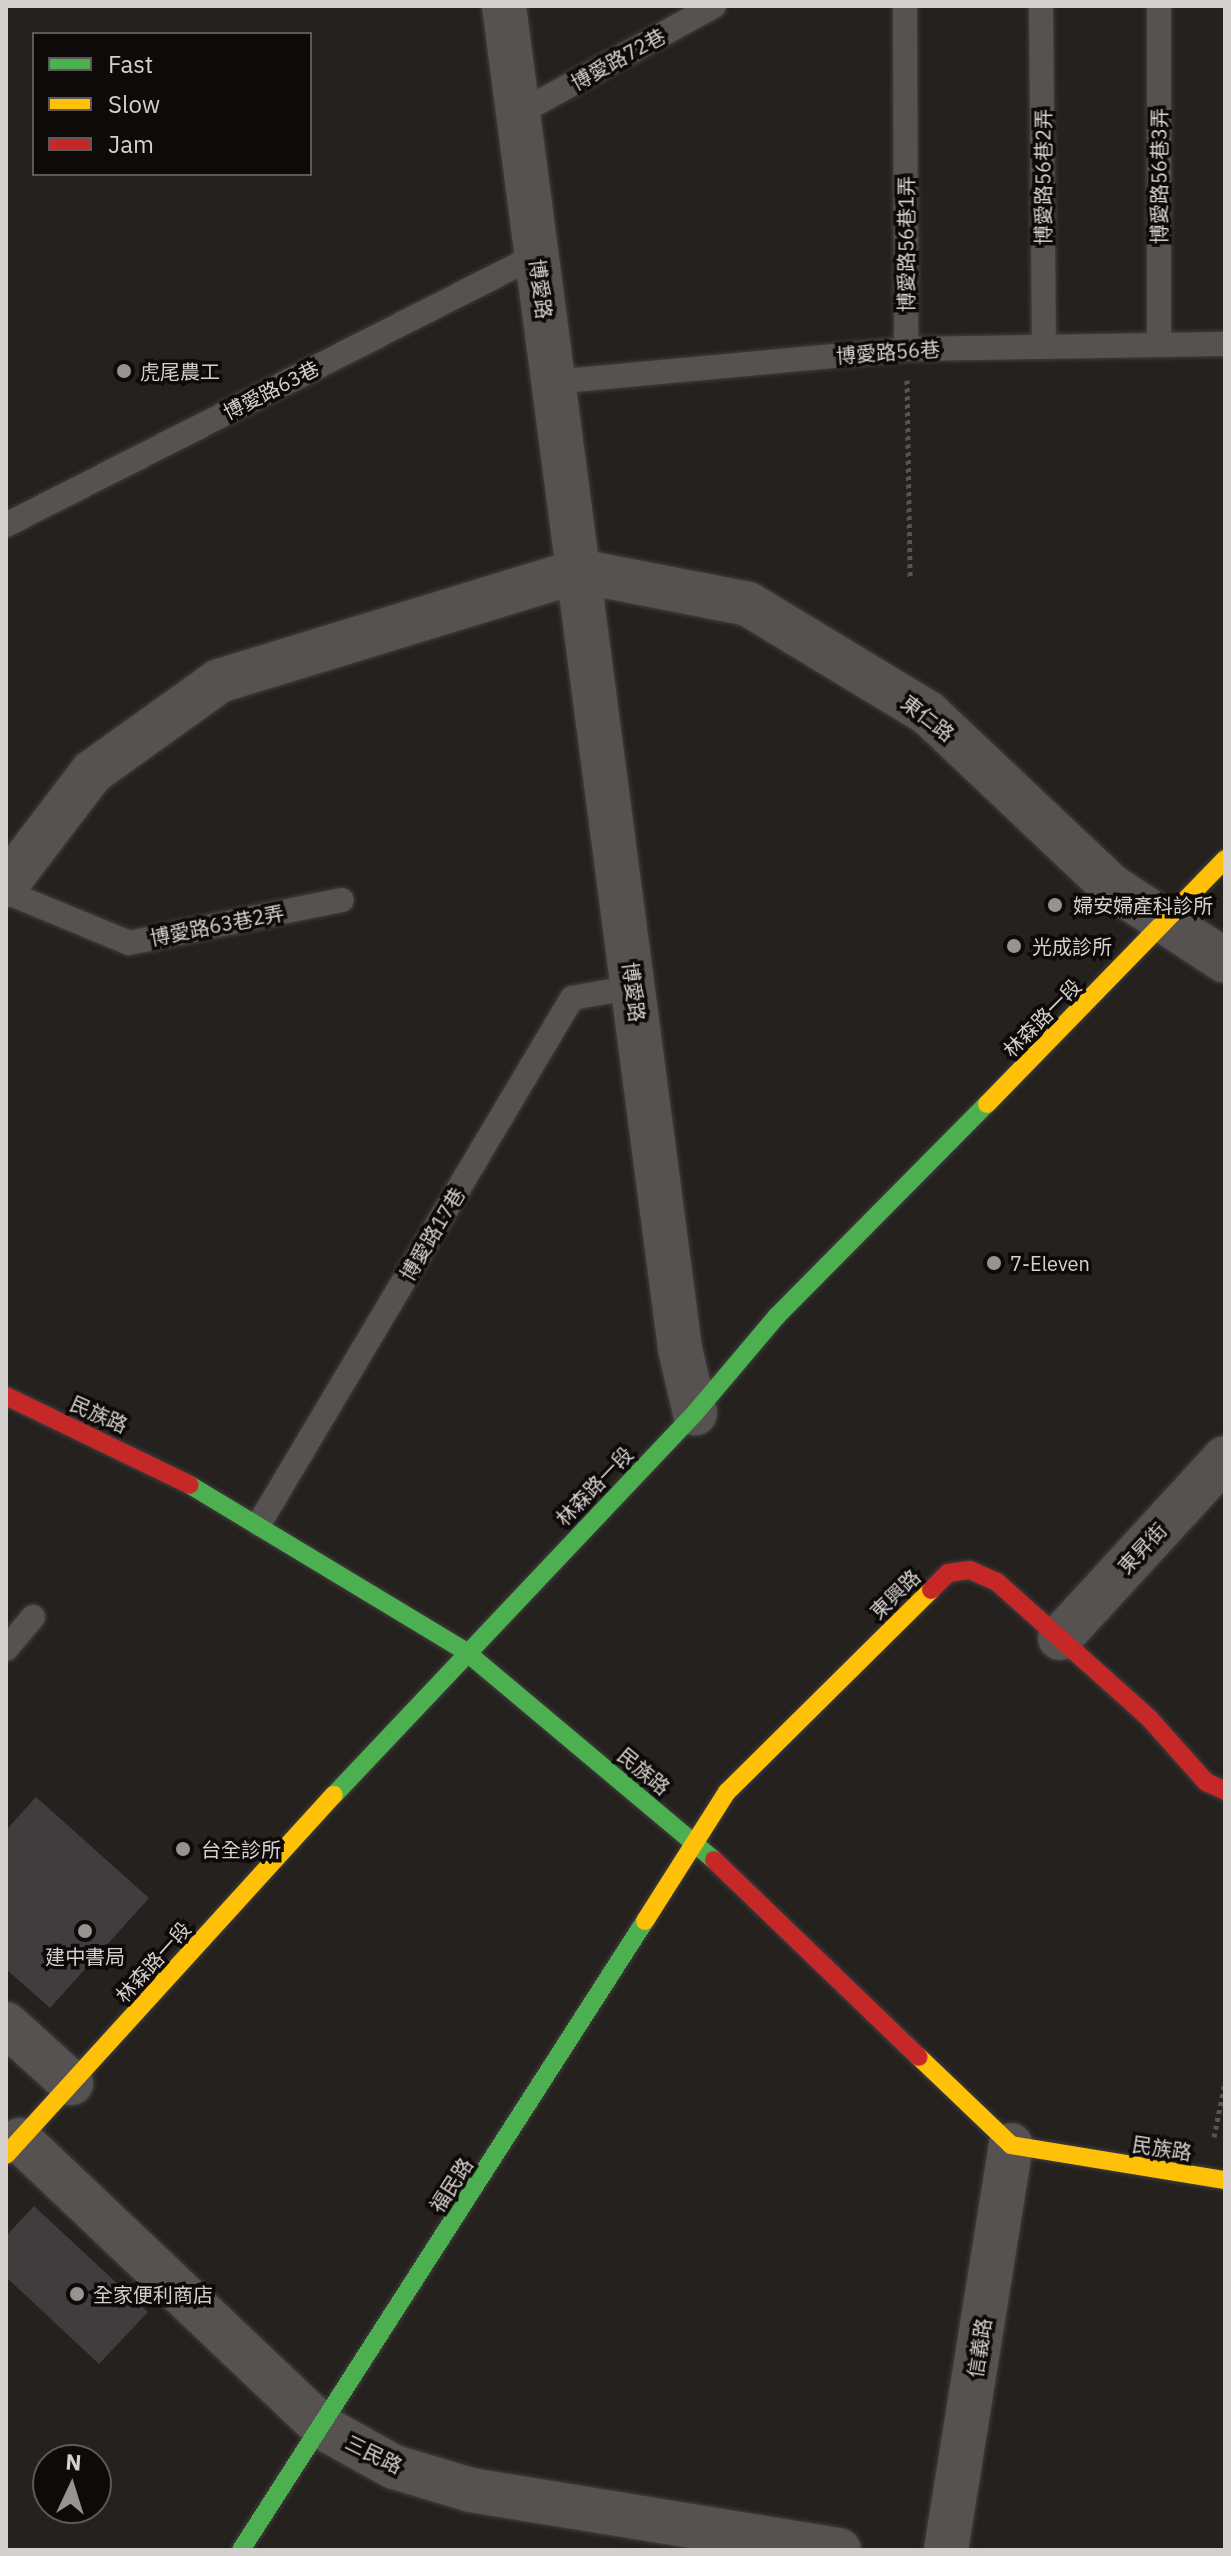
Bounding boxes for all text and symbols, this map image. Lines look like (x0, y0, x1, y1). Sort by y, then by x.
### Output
street label: 博愛路72巷 (567, 23, 669, 95)
legend (32, 32, 312, 176)
text: Fast (108, 48, 153, 80)
text: Slow (108, 88, 160, 120)
street label: 博愛路56巷3弄 (1147, 108, 1171, 244)
street label: 博愛路56巷2弄 (1031, 109, 1055, 245)
text: Jam (108, 128, 154, 160)
street label: 博愛路56巷1弄 (894, 176, 918, 312)
street label: 博愛路 (525, 258, 557, 320)
street label: 博愛路56巷 (835, 336, 941, 368)
street label: 博愛路63巷 (219, 356, 323, 424)
place label: 虎尾農工 (140, 359, 220, 383)
marker: 虎尾農工 (115, 362, 133, 380)
street label: 東仁路 (897, 690, 959, 746)
place label: 婦安婦產科診所 (1073, 893, 1213, 917)
marker: 婦安婦產科診所 (1044, 894, 1066, 916)
street label: 博愛路63巷2弄 (148, 900, 286, 950)
place label: 光成診所 (1032, 934, 1112, 958)
marker: 光成診所 (1003, 935, 1025, 957)
street label: 博愛路 (618, 961, 650, 1023)
street label: 林森路一段 (998, 974, 1086, 1062)
street label: 博愛路17巷 (395, 1183, 469, 1285)
place label: 7-Eleven (1010, 1251, 1090, 1275)
marker: 7-Eleven (985, 1254, 1003, 1272)
street label: 民族路 (67, 1391, 131, 1437)
street label: 林森路一段 (551, 1442, 637, 1530)
street label: 東昇街 (1113, 1518, 1171, 1578)
street label: 東興路 (865, 1565, 925, 1623)
street label: 民族路 (613, 1743, 675, 1799)
place label: 台全診所 (201, 1837, 281, 1861)
marker: 台全診所 (172, 1838, 194, 1860)
street label: 林森路一段 (111, 1917, 195, 2007)
marker: 建中書局 (76, 1922, 94, 1940)
place label: 建中書局 (45, 1944, 125, 1968)
street label: 民族路 (1130, 2131, 1194, 2165)
street label: 福民路 (425, 2153, 477, 2217)
place label: 全家便利商店 (93, 2282, 213, 2306)
marker: 全家便利商店 (68, 2285, 86, 2303)
street label: 信義路 (962, 2316, 996, 2380)
street label: 三民路 (342, 2430, 406, 2478)
north arrow (32, 2444, 112, 2524)
text: N (65, 2447, 83, 2477)

